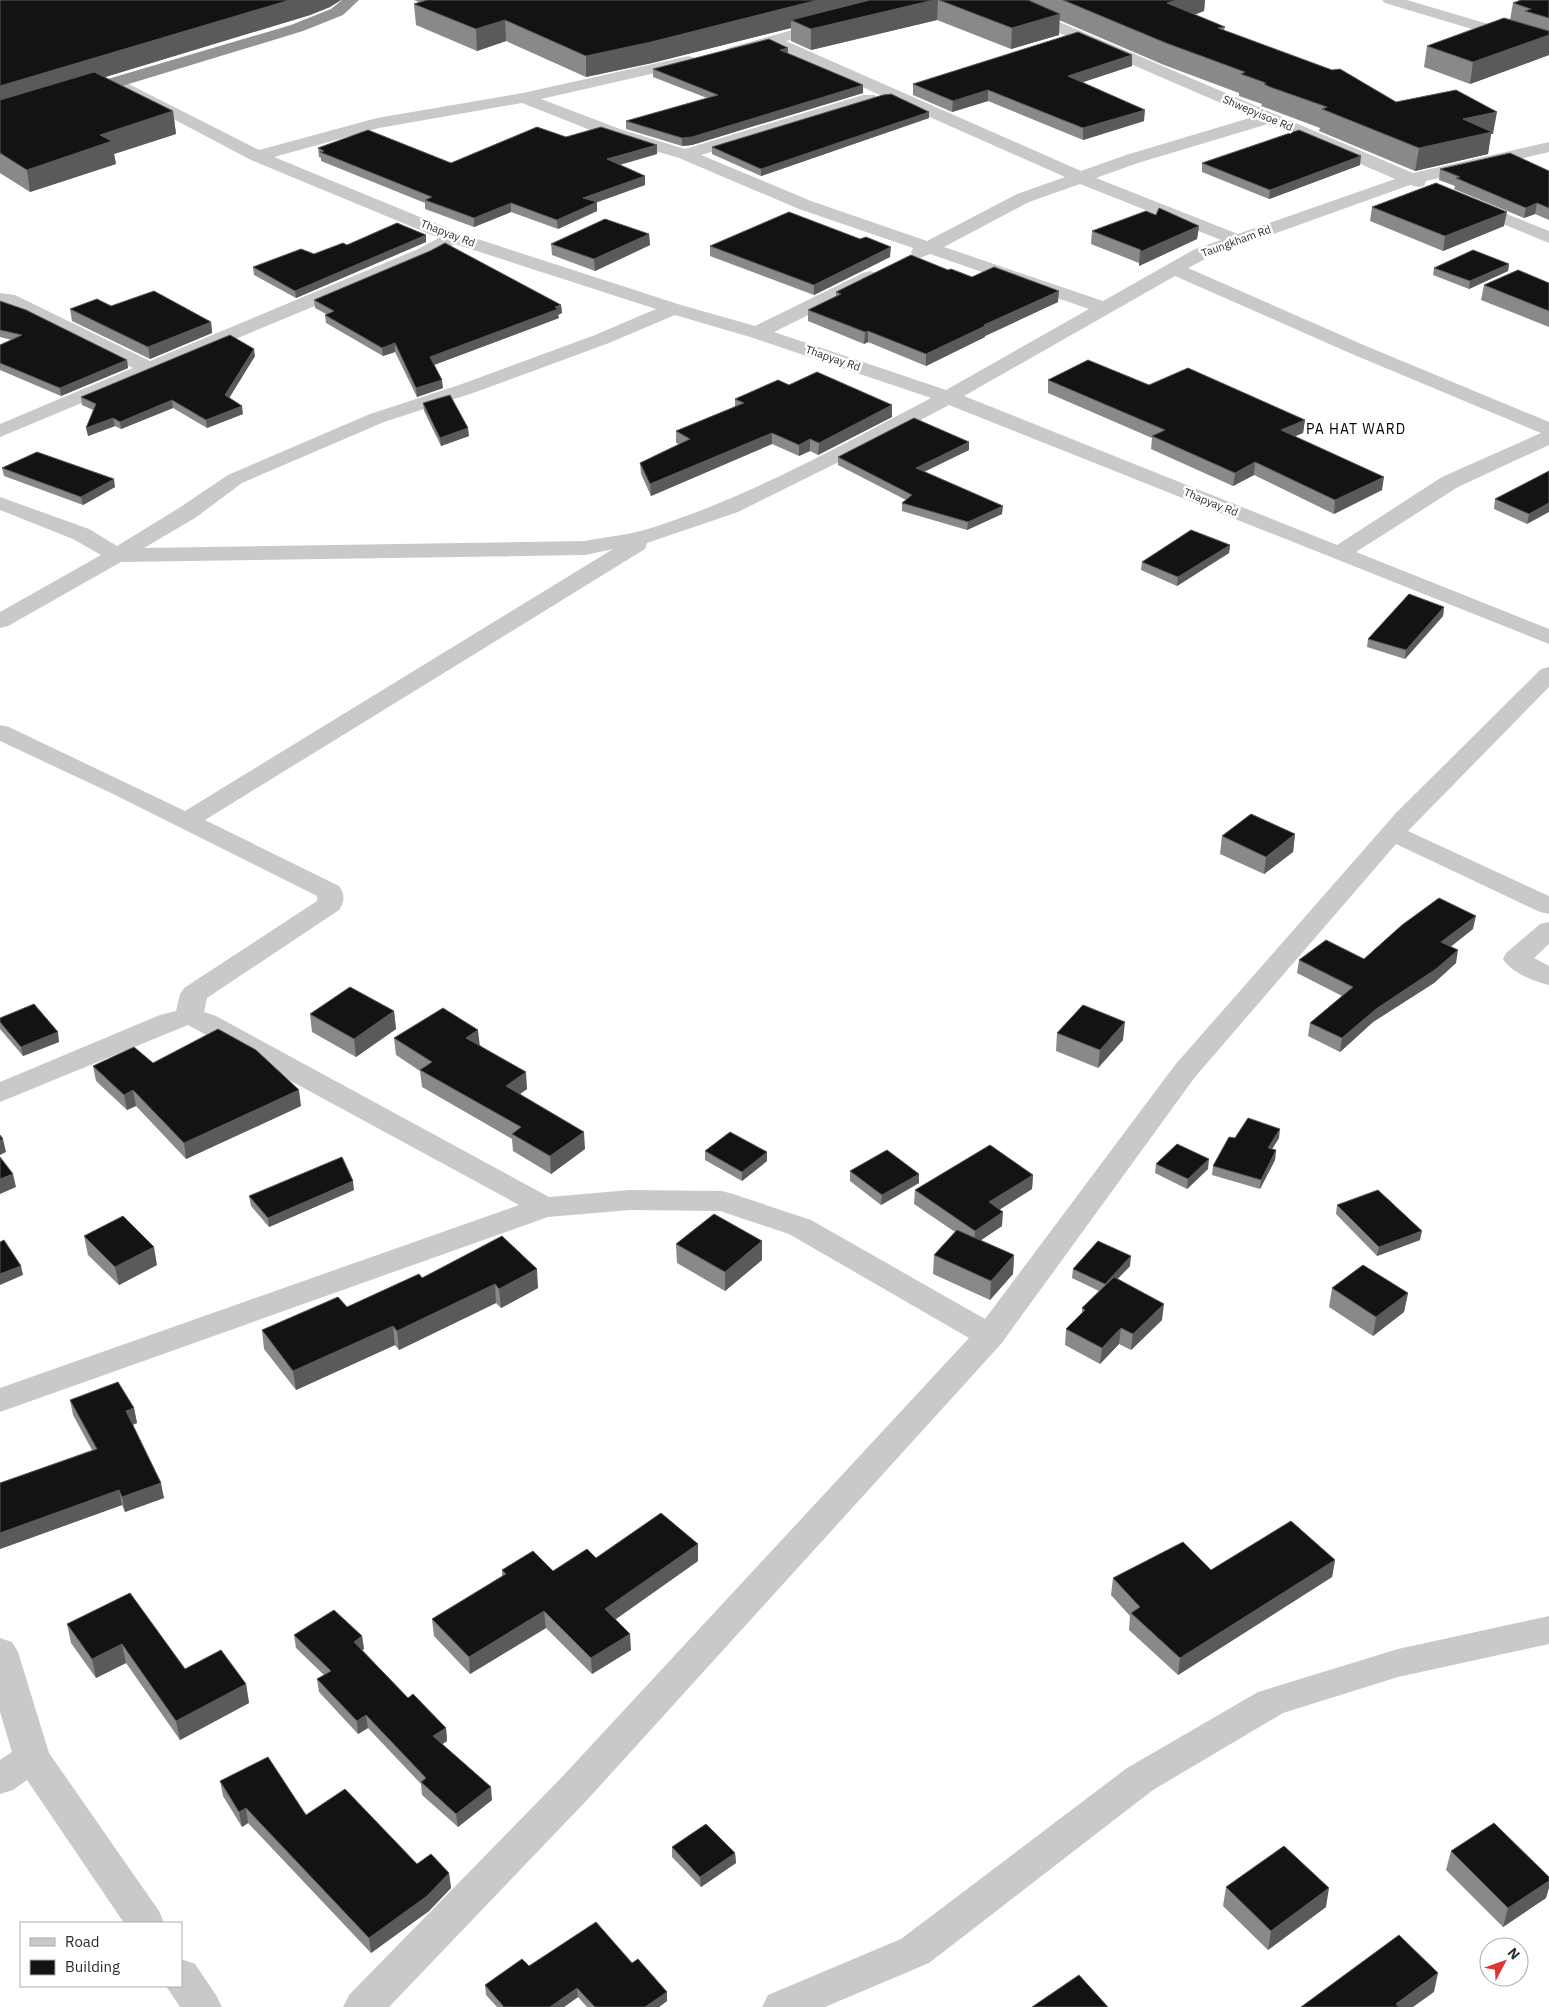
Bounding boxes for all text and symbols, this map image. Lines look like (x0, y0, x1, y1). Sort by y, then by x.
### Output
street label: Shwepyisoe Rd (1221, 92, 1295, 134)
street label: Thapyay Rd (419, 216, 477, 250)
street label: Taungkham Rd (1199, 222, 1273, 260)
street label: Thapyay Rd (804, 342, 862, 374)
district label: PA HAT WARD (1306, 420, 1406, 438)
street label: Thapyay Rd (1182, 485, 1240, 519)
legend (20, 1922, 182, 1987)
text: Road (65, 1932, 100, 1951)
north arrow (1479, 1937, 1529, 1987)
text: N (1504, 1944, 1524, 1963)
text: Building (65, 1957, 120, 1976)

